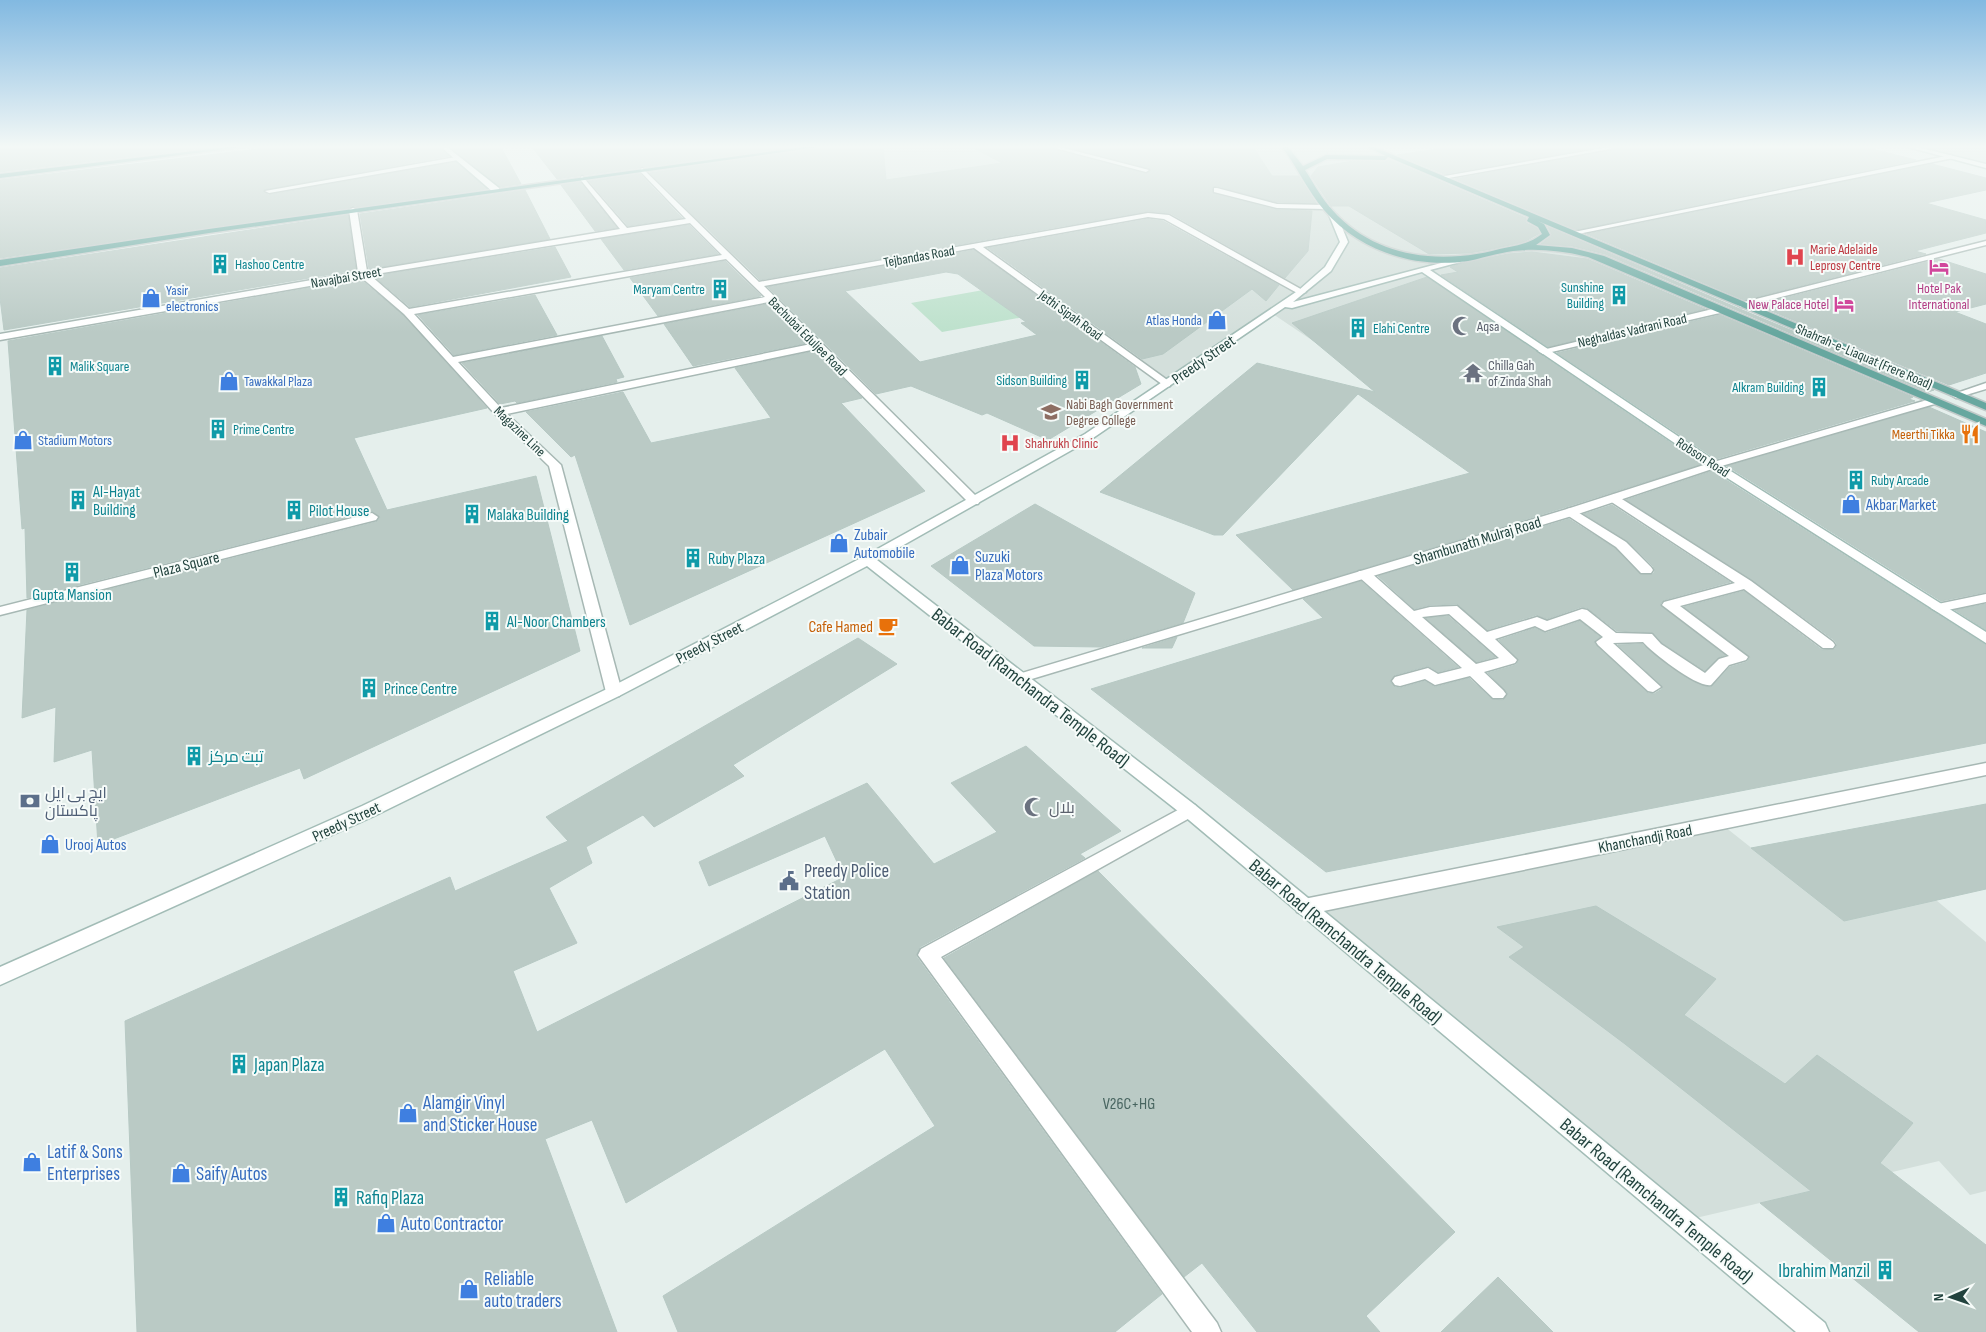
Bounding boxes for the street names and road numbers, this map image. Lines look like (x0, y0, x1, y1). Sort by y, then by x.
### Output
street label: Tejbandas Road (882, 242, 956, 271)
street label: Navajbai Street (310, 263, 383, 292)
street label: Jethi Sipah Road (1035, 286, 1106, 344)
street label: Bachubai Eduljee Road (765, 293, 851, 379)
street label: Neghaldas Vadrani Road (1576, 310, 1688, 351)
street label: Shahrah-e-Liaquat (Frere Road) (1793, 320, 1935, 393)
street label: Preedy Street (1168, 331, 1239, 389)
street label: Magazine Line (490, 403, 549, 460)
street label: Robson Road (1673, 434, 1733, 481)
street label: Shambunath Mulraj Road (1411, 513, 1544, 570)
street label: Plaza Square (151, 548, 221, 583)
street label: Babar Road (Ramchandra Temple Road) (926, 604, 1134, 773)
street label: Preedy Street (673, 618, 747, 668)
street label: Preedy Street (309, 798, 384, 846)
street label: Khanchandji Road (1597, 821, 1694, 858)
street label: Babar Road (Ramchandra Temple Road) (1244, 855, 1446, 1030)
street label: Babar Road (Ramchandra Temple Road) (1555, 1114, 1757, 1289)

